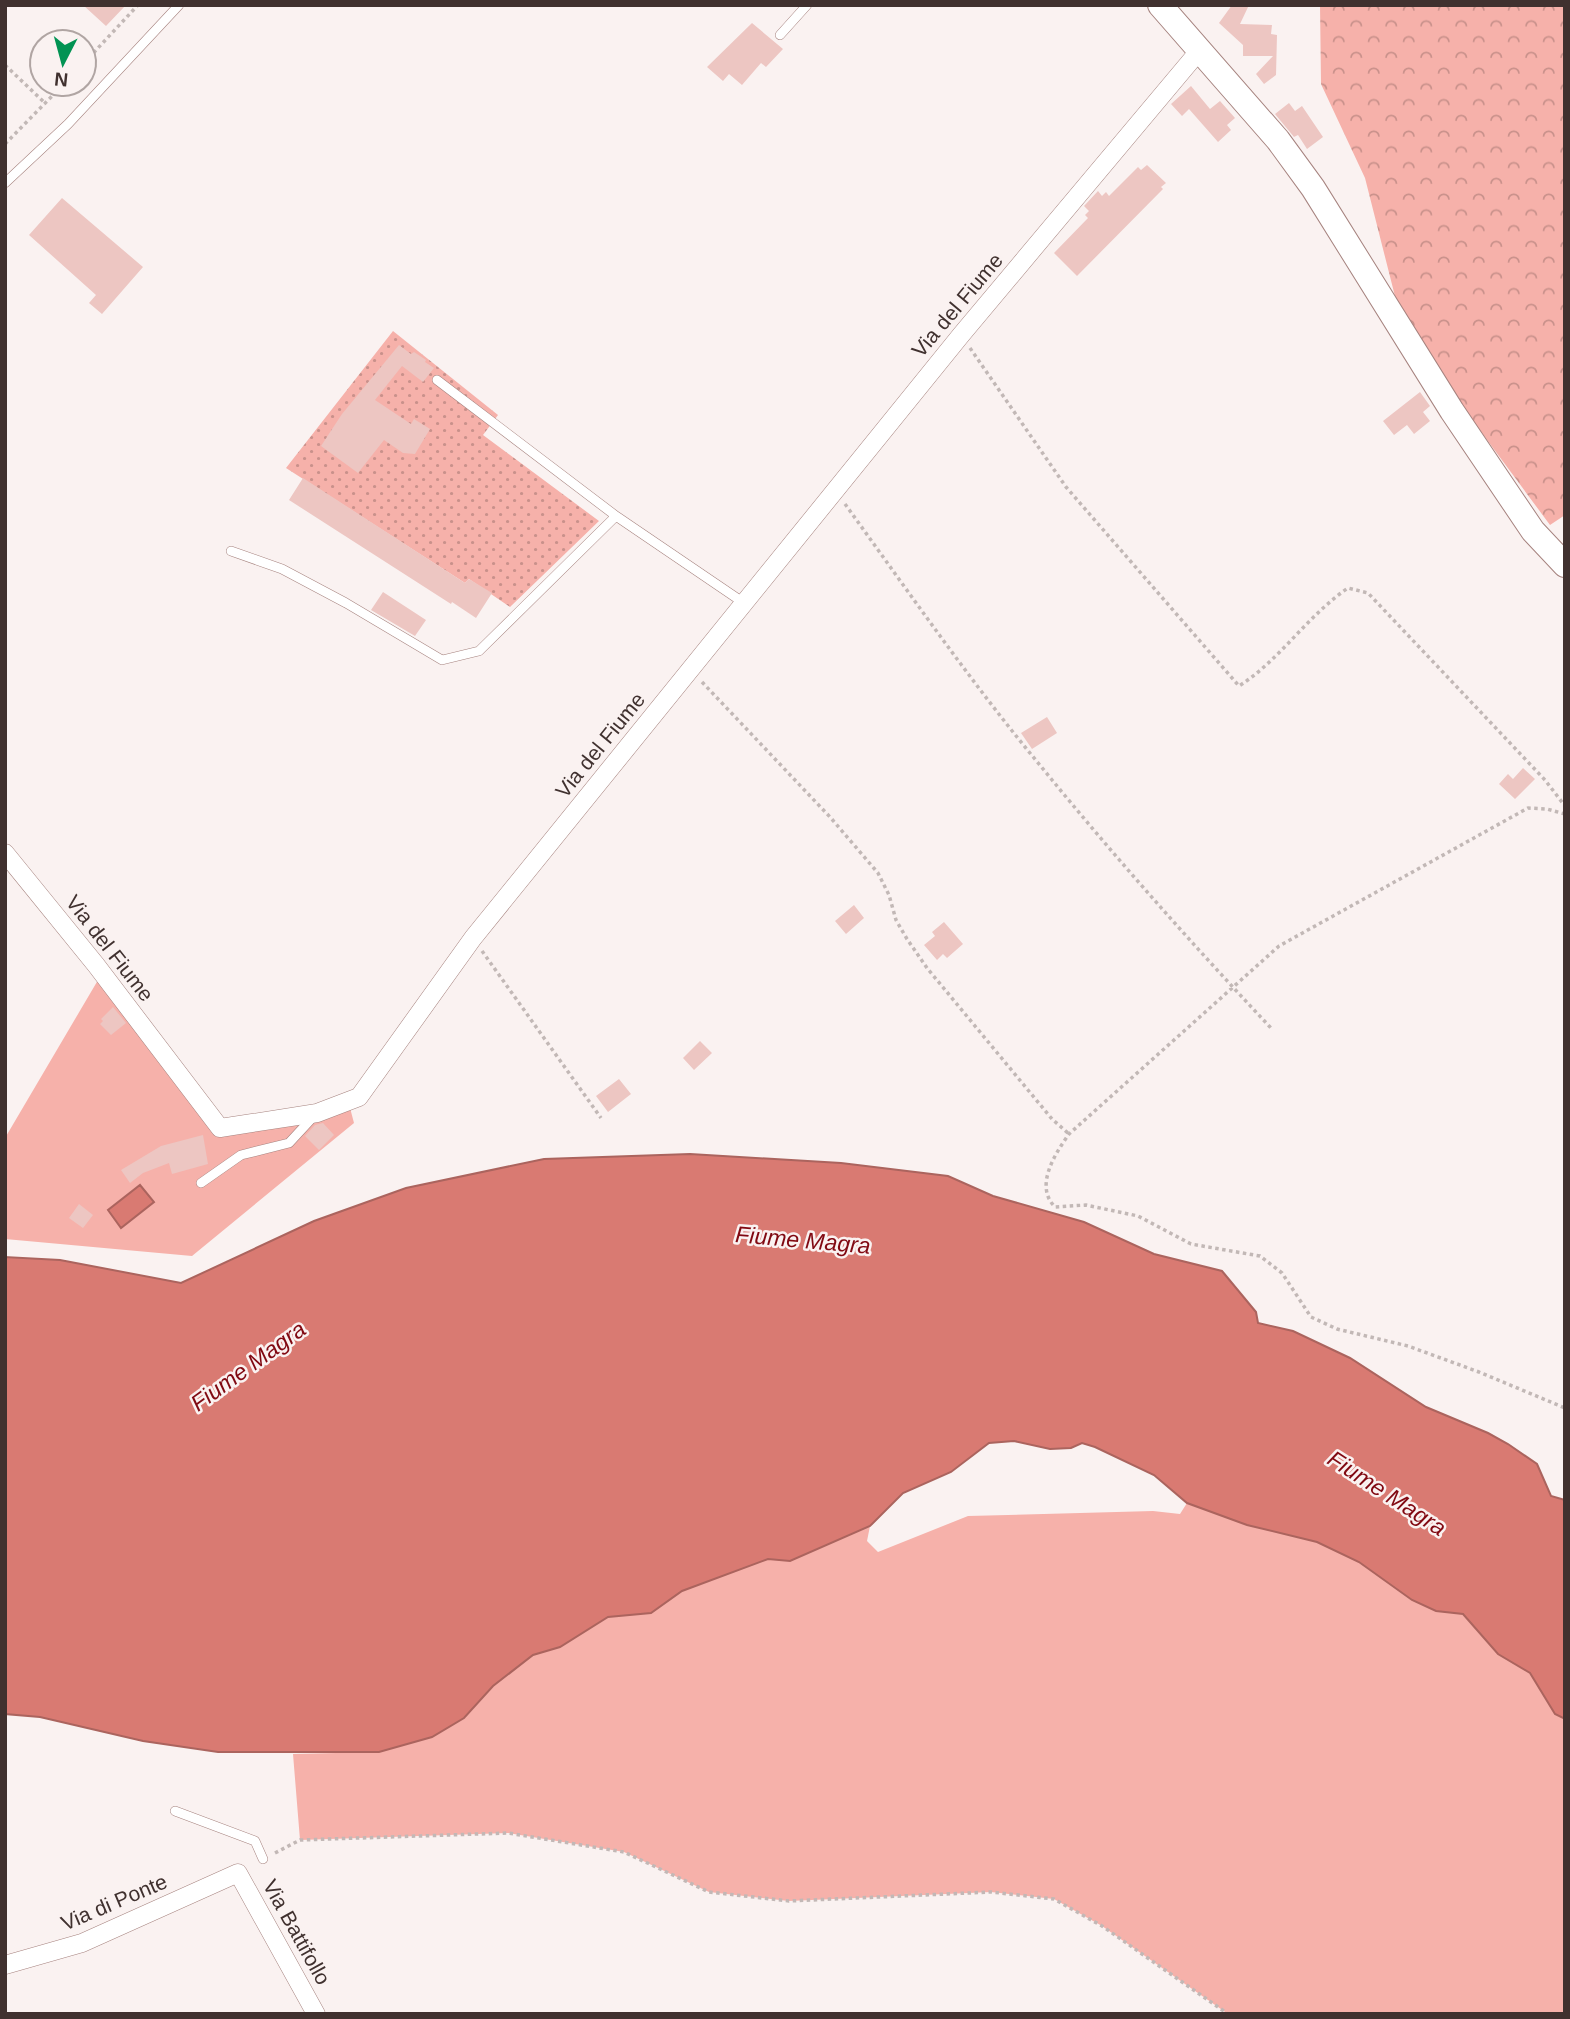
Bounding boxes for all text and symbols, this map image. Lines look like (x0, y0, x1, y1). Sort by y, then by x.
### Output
north arrow (28, 28, 98, 98)
text: N (53, 68, 69, 91)
street label: Via del Fiume (907, 249, 1007, 361)
street label: Via del Fiume (551, 688, 649, 802)
street label: Via del Fiume (62, 890, 158, 1006)
water label: Fiume Magra (734, 1221, 872, 1259)
water label: Fiume Magra (186, 1316, 310, 1416)
water label: Fiume Magra (1323, 1445, 1451, 1541)
street label: Via di Ponte (58, 1869, 170, 1935)
street label: Via Battifollo (259, 1876, 335, 1988)

